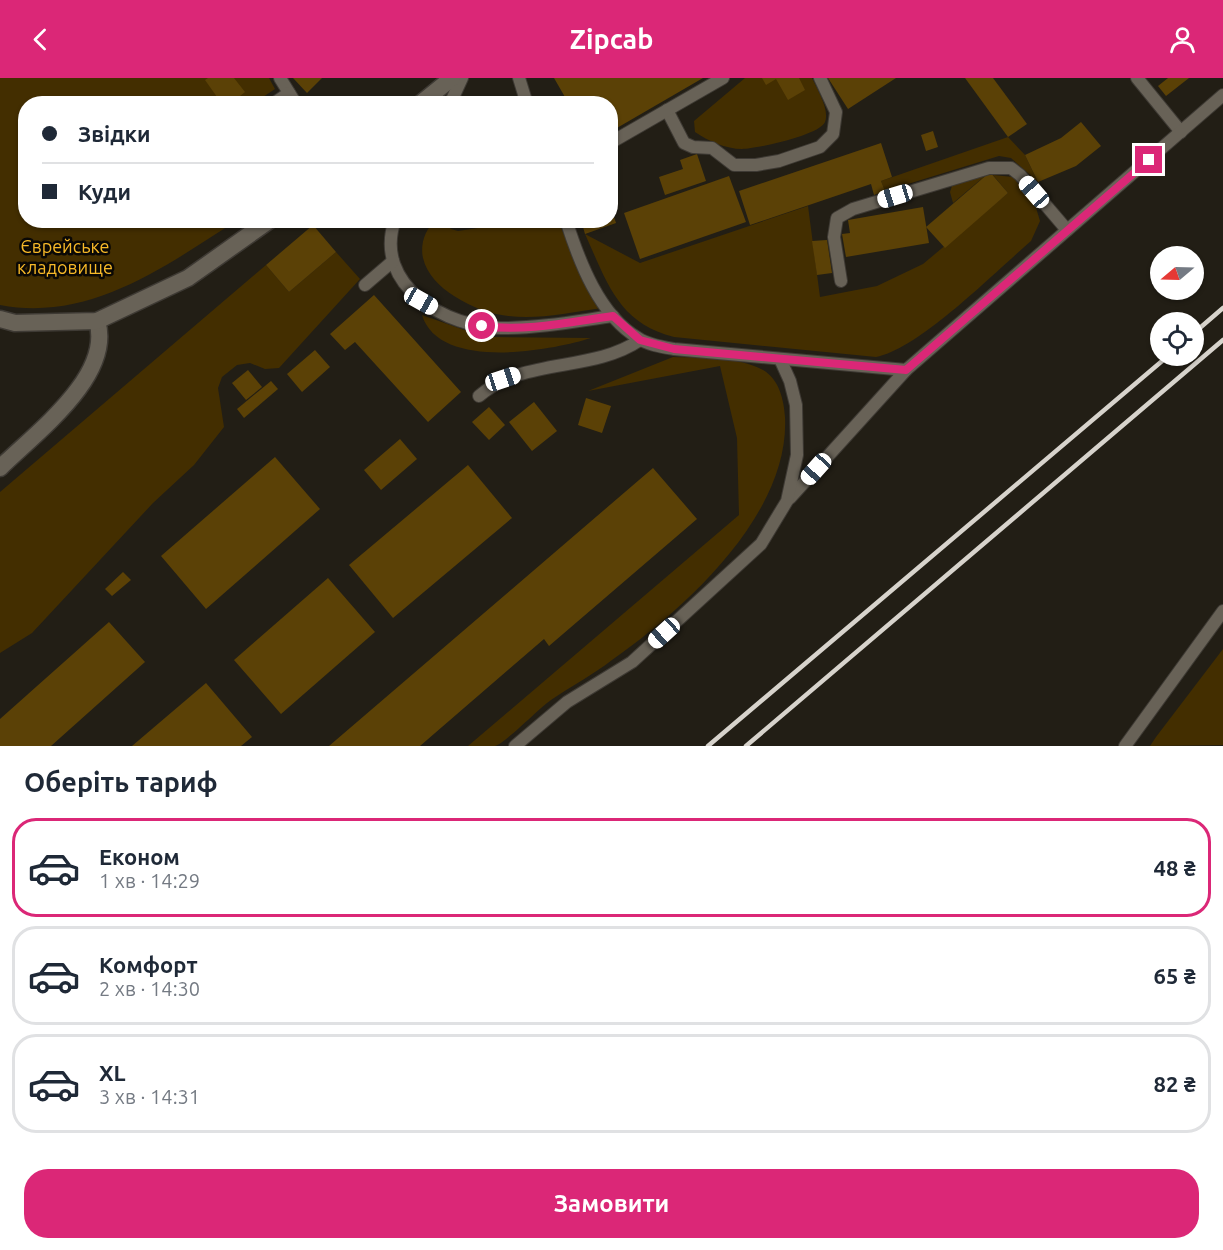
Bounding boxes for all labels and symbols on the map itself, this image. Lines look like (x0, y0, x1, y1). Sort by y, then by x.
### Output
route end (1135, 146, 1162, 173)
car (1015, 173, 1053, 211)
car (875, 182, 915, 210)
park label: Єврейське кладовище (17, 236, 113, 277)
north arrow (1150, 246, 1204, 300)
car (401, 284, 441, 318)
route start (468, 312, 495, 339)
car (483, 365, 523, 393)
car (797, 450, 835, 488)
car (645, 614, 683, 652)

